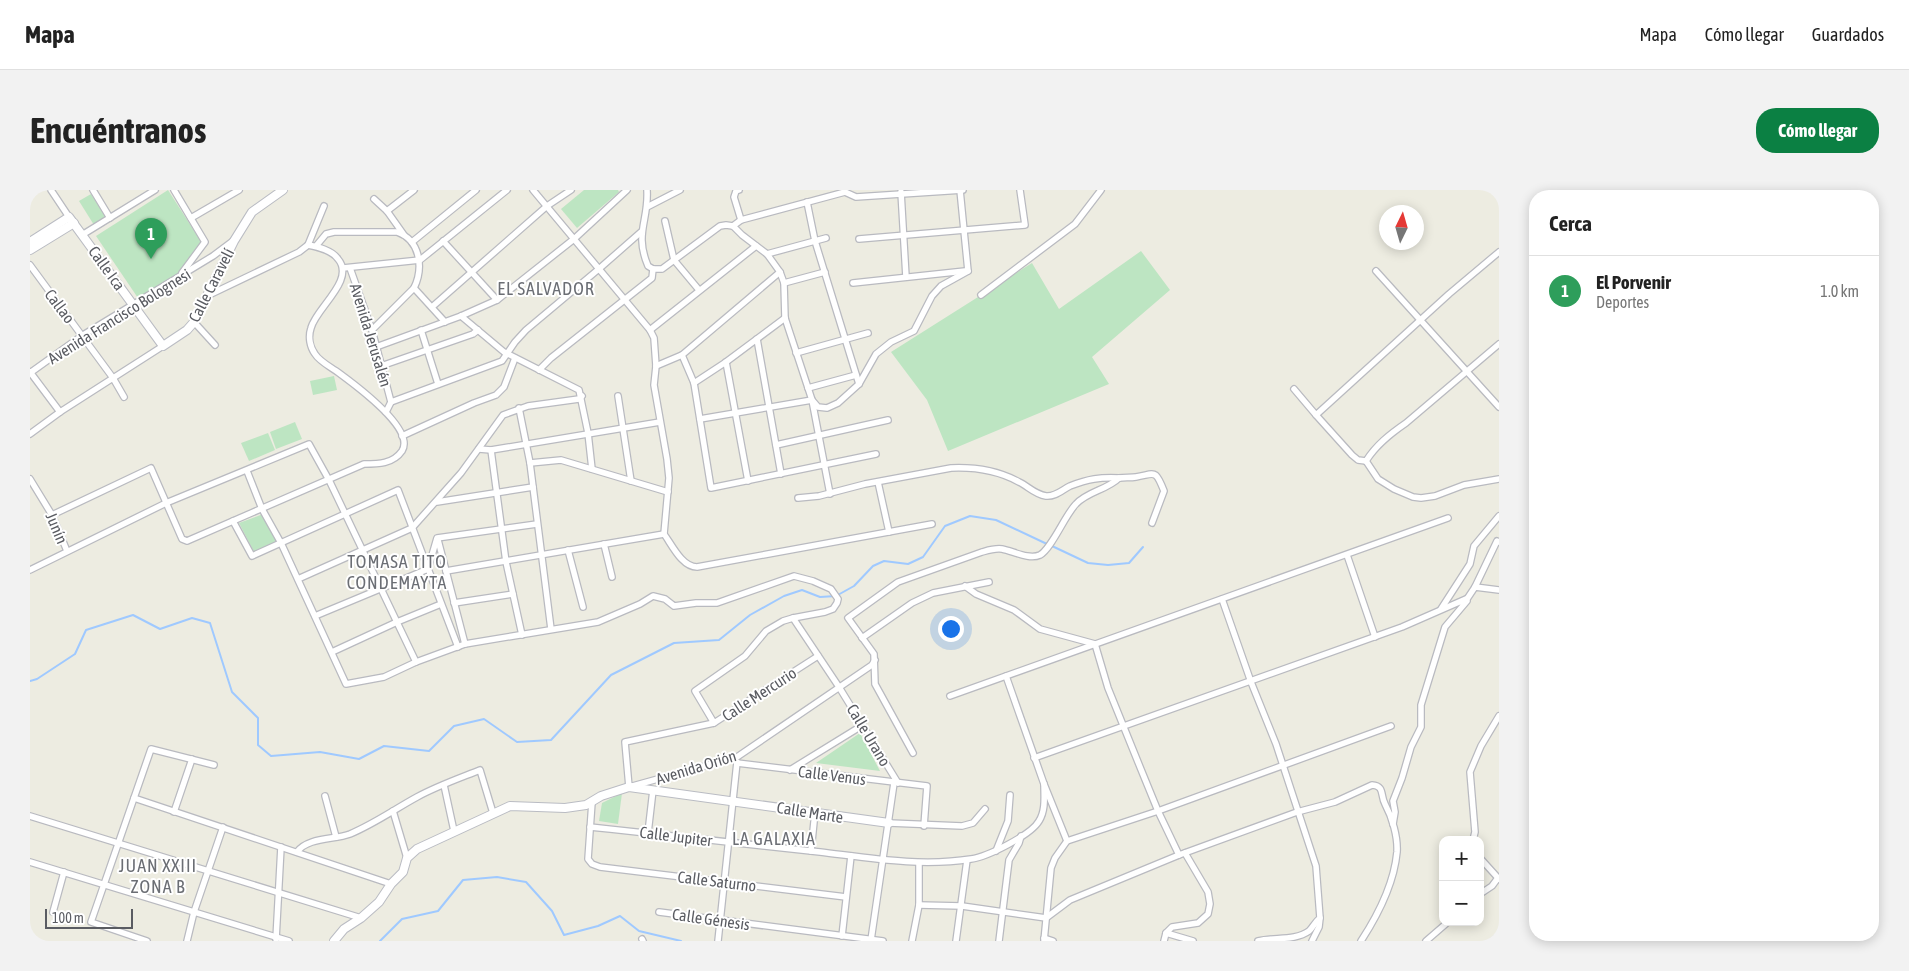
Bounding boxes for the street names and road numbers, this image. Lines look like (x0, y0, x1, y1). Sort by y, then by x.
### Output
street label: Calle Ica (85, 243, 129, 293)
street label: Calle Caravelí (185, 245, 237, 325)
street label: Avenida Francisco Bolognesi (44, 265, 194, 368)
street label: Avenida Jerusalén (347, 281, 395, 389)
street label: Callao (41, 285, 79, 327)
street label: Junín (42, 510, 72, 546)
street label: Calle Mercurio (719, 663, 799, 725)
street label: Calle Urano (844, 701, 894, 769)
street label: Avenida Orión (654, 746, 738, 788)
street label: Calle Venus (797, 762, 867, 788)
street label: Calle Marte (776, 798, 844, 826)
street label: Calle Jupiter (639, 823, 714, 850)
street label: Calle Saturno (677, 867, 757, 895)
street label: Calle Génesis (671, 905, 751, 933)

